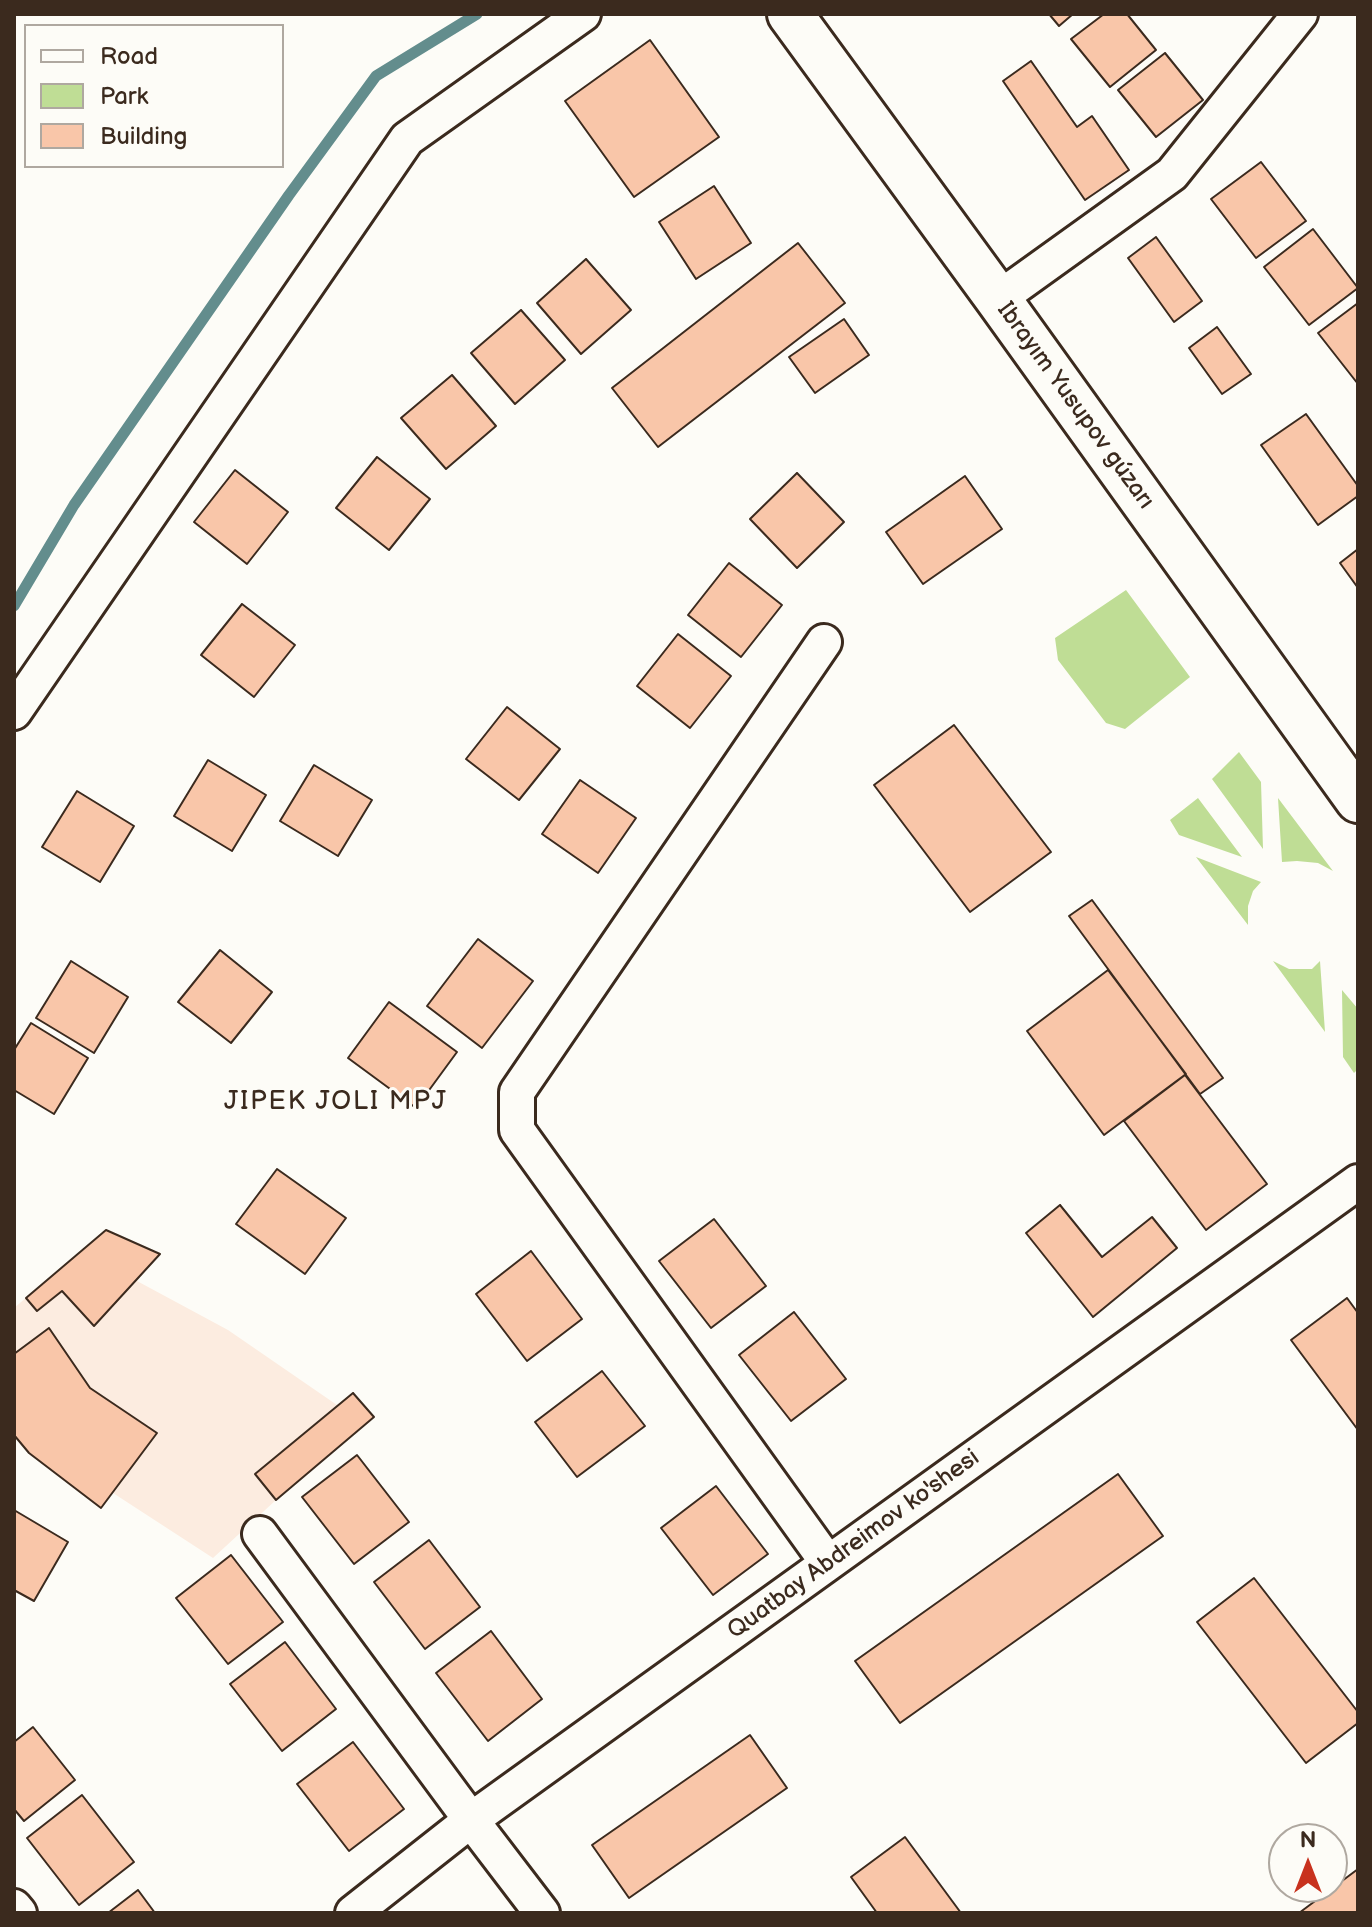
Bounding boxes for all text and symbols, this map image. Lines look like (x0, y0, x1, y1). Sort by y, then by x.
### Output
legend (24, 24, 284, 168)
text: Road (100, 42, 158, 71)
text: Park (100, 82, 148, 111)
text: Building (100, 122, 187, 151)
street label: Ibrayım Yusupov gúzarı (990, 297, 1160, 515)
district label: JIPEK JOLI MPJ (224, 1086, 448, 1118)
street label: Quatbay Abdreimov ko'shesi (723, 1444, 985, 1646)
north arrow (1268, 1823, 1348, 1903)
text: N (1300, 1827, 1316, 1854)

